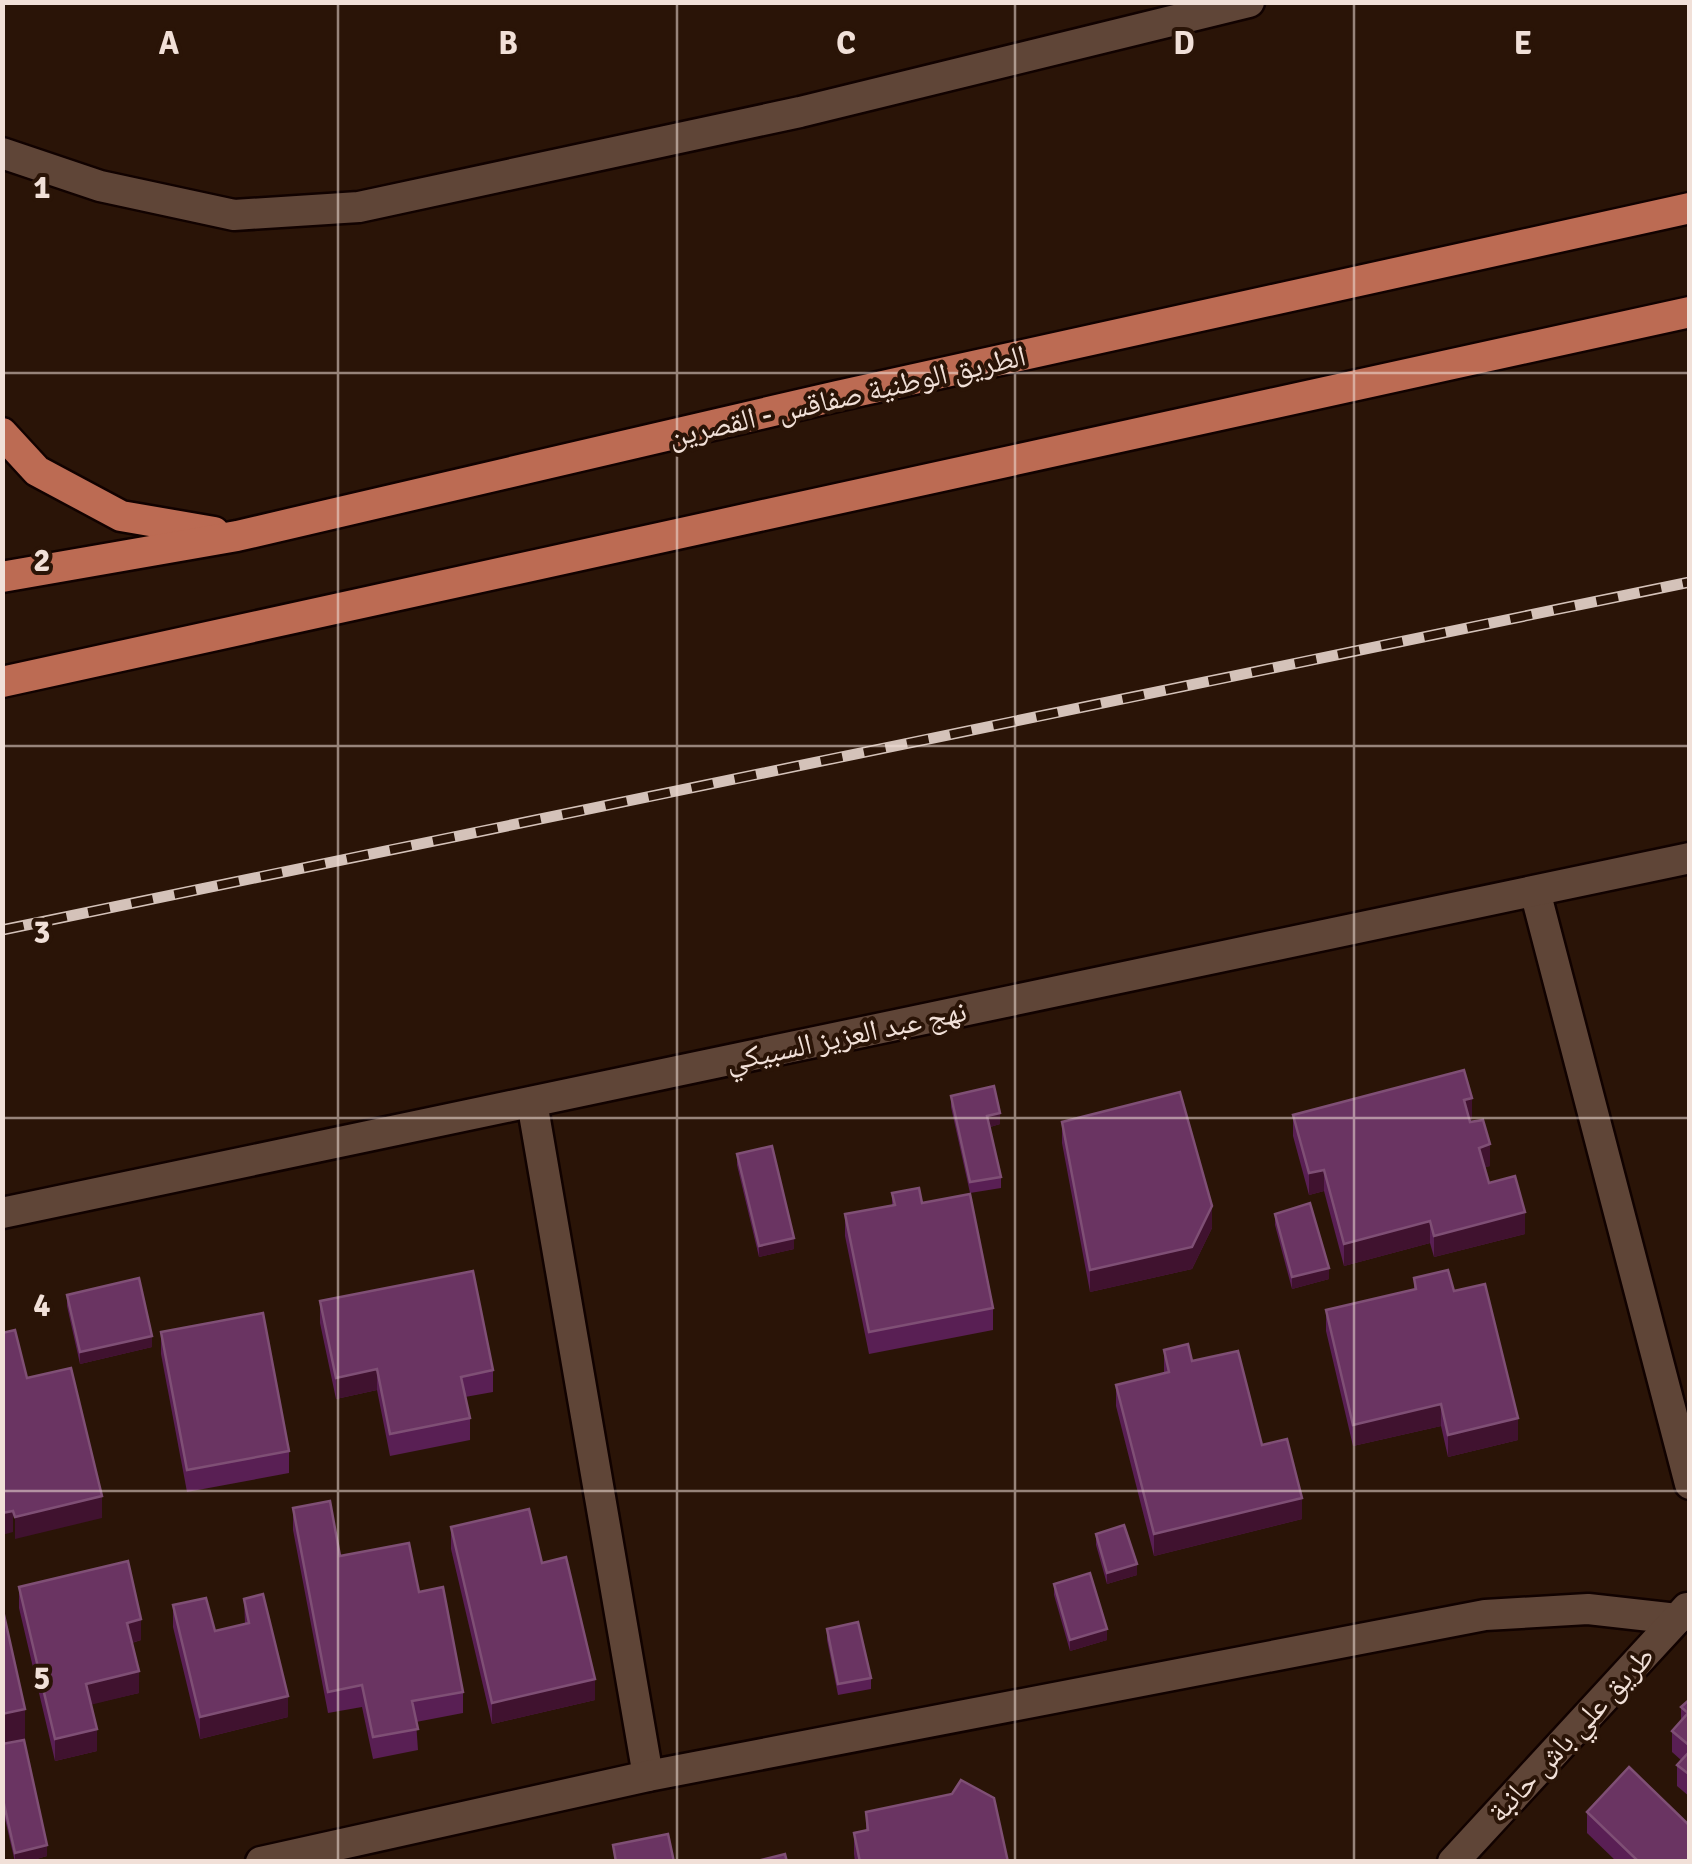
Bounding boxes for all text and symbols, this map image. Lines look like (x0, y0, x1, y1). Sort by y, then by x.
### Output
text: A (159, 24, 180, 63)
text: B (498, 24, 518, 63)
text: C (836, 24, 856, 63)
text: D (1173, 24, 1195, 63)
text: E (1514, 24, 1532, 63)
text: 1 (33, 168, 51, 207)
street label: الطريق الوطنية صفاقس - القصرين (665, 337, 1029, 456)
text: 2 (33, 541, 51, 580)
text: 3 (33, 913, 51, 952)
street label: نهج عبد العزيز السبيكي (722, 993, 971, 1085)
text: 4 (33, 1286, 51, 1325)
street label: طريق علي باش حانبة (1480, 1638, 1666, 1833)
text: 5 (33, 1659, 51, 1698)

